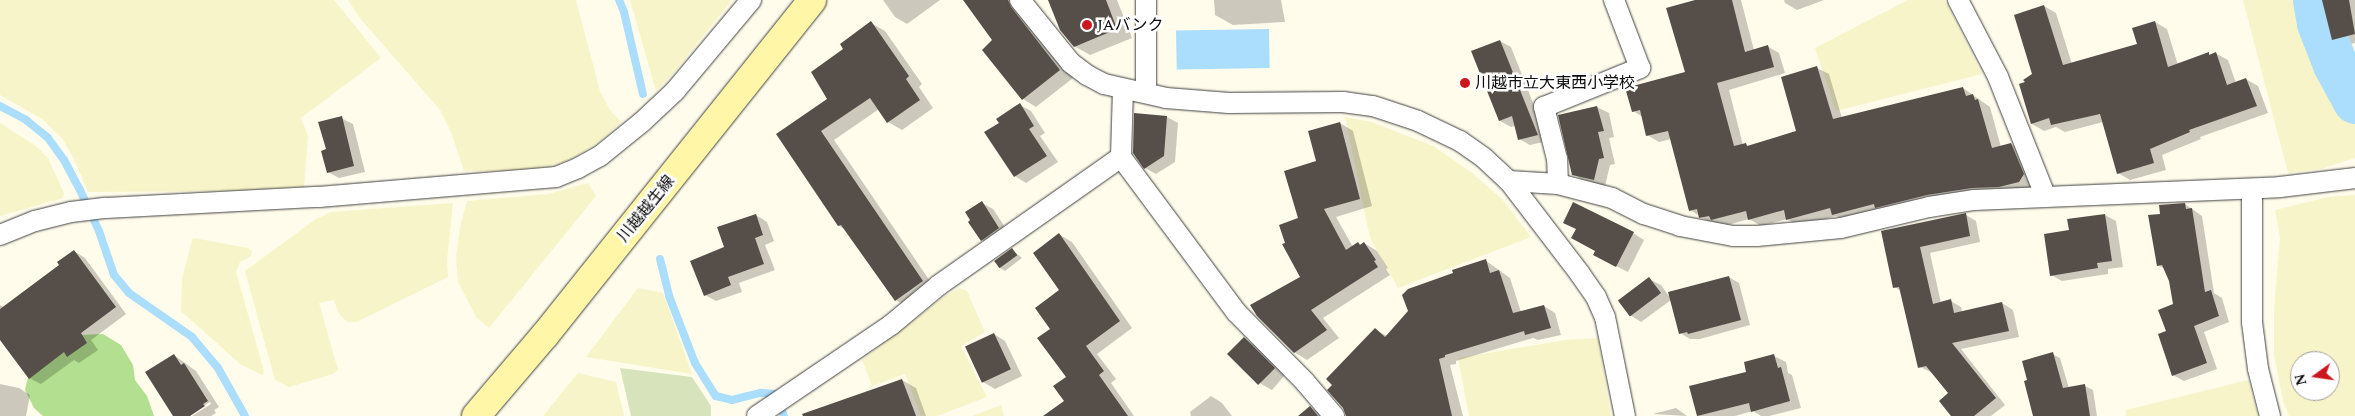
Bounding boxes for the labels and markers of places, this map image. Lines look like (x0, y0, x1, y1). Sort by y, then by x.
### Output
place label: JAバンク (1097, 15, 1163, 35)
marker: JAバンク (1081, 19, 1093, 31)
place label: 川越市立大東西小学校 (1475, 73, 1635, 93)
marker: 川越市立大東西小学校 (1459, 77, 1471, 89)

